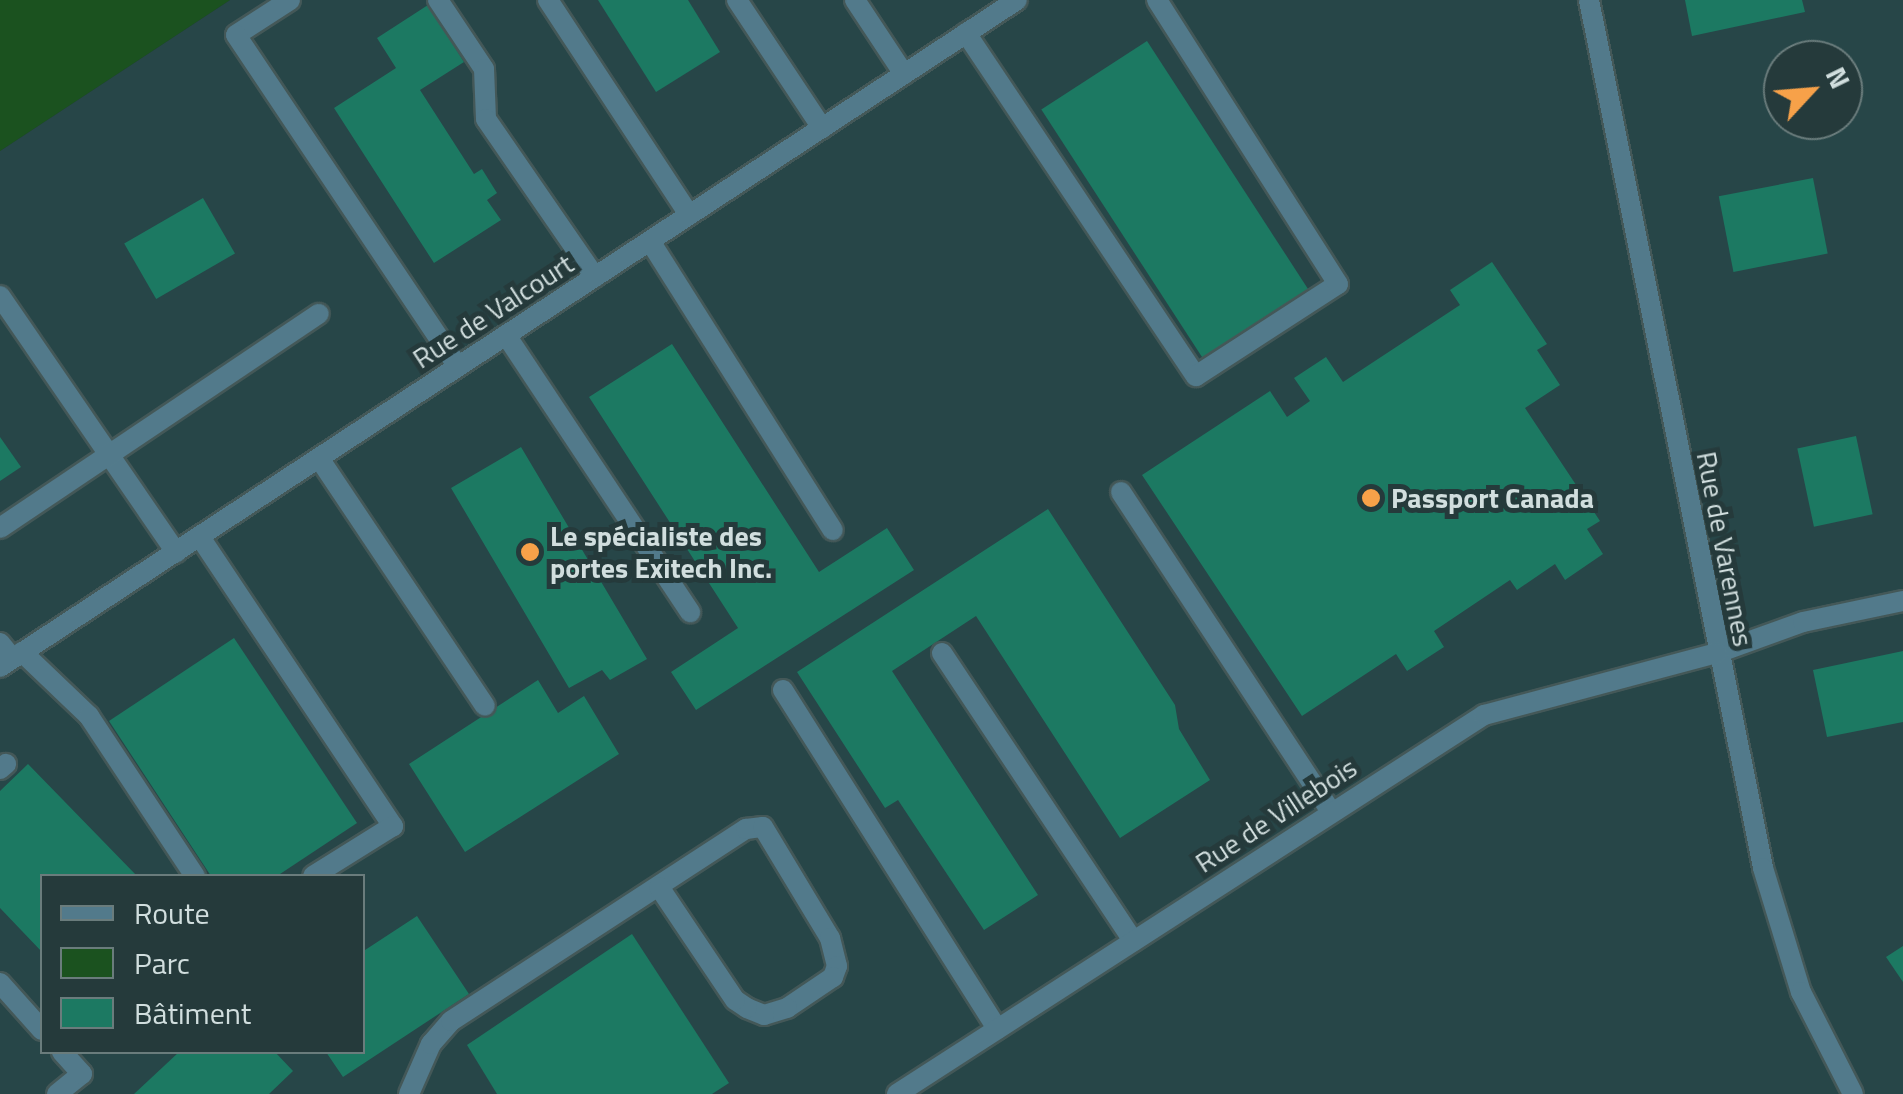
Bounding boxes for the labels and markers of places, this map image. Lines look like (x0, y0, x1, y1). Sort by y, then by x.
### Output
place label: Passport Canada (1391, 481, 1594, 515)
marker: Passport Canada (1360, 487, 1382, 509)
place label: Le spécialiste des portes Exitech Inc. (550, 519, 772, 585)
marker: Le spécialiste des portes Exitech Inc. (519, 541, 541, 563)

